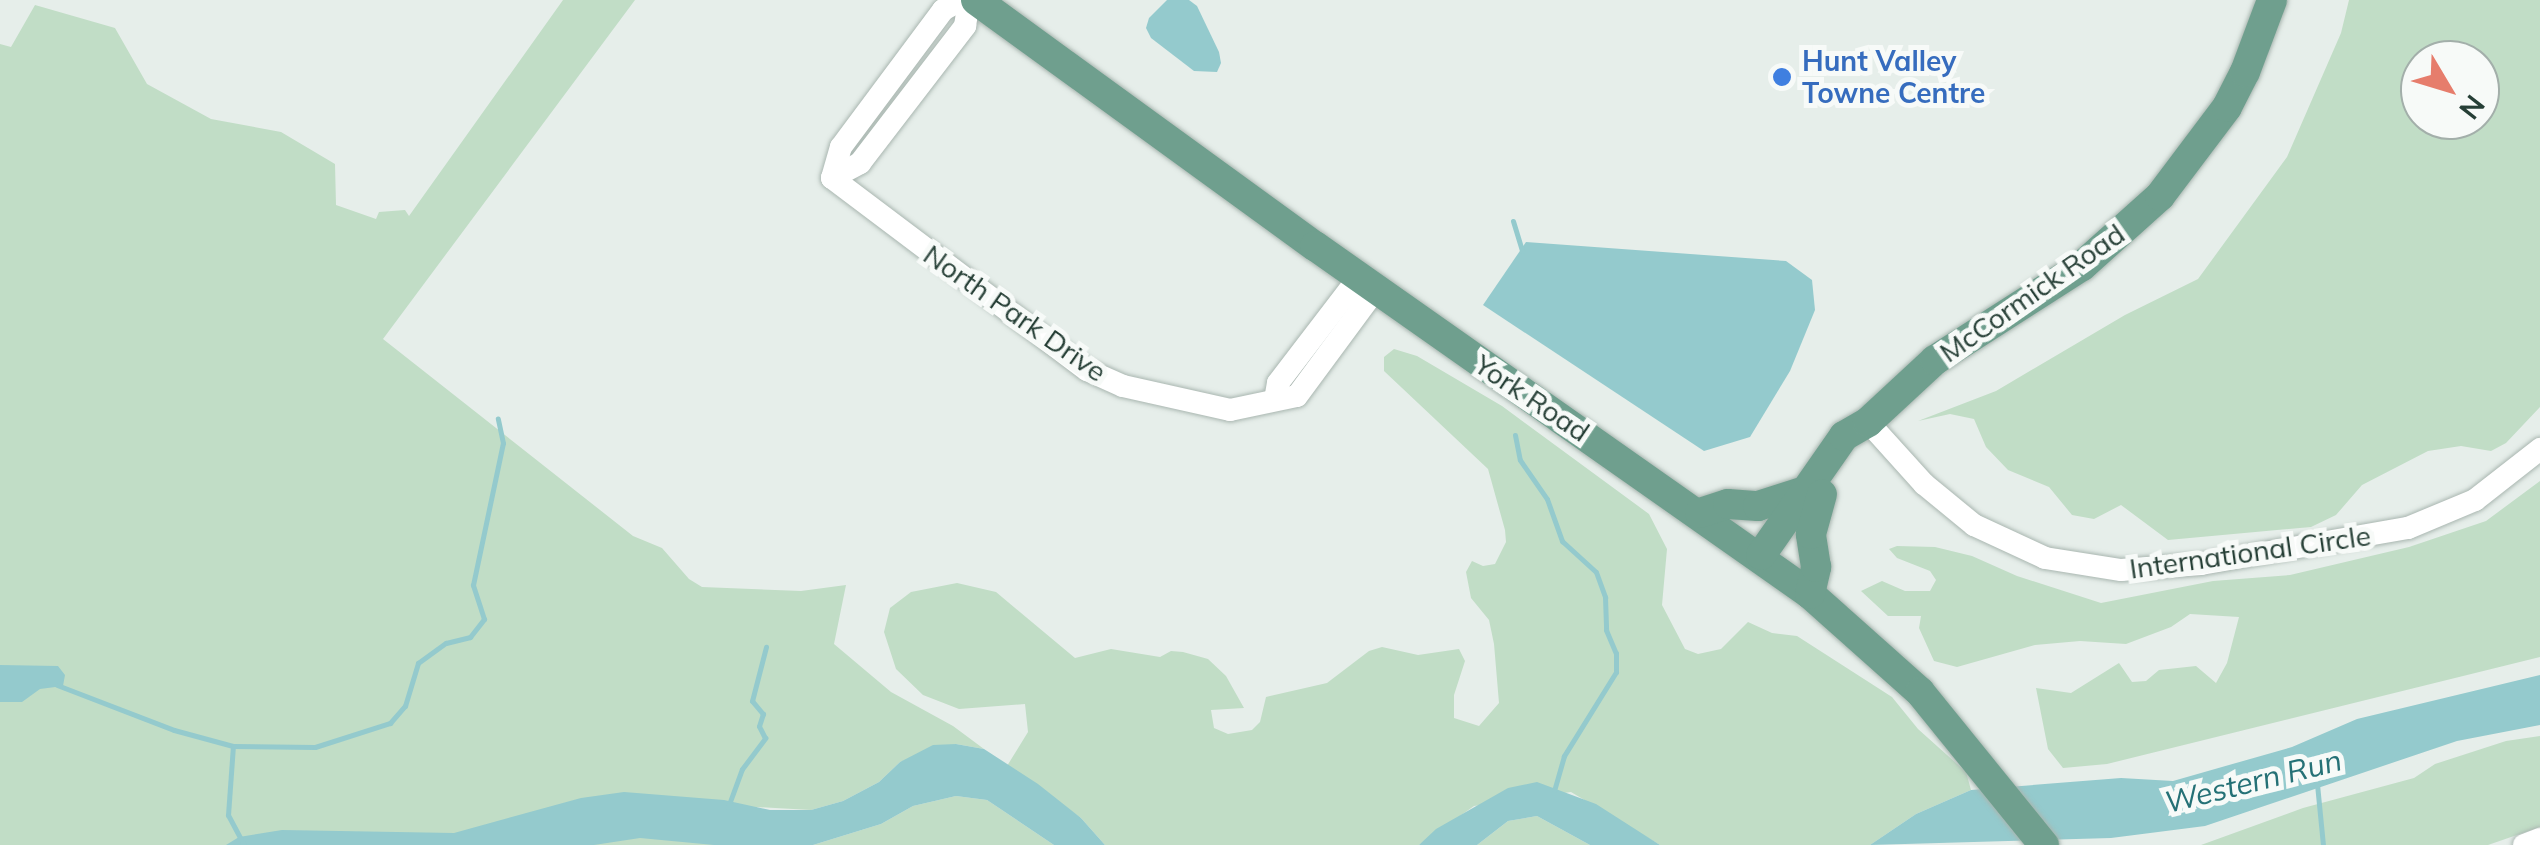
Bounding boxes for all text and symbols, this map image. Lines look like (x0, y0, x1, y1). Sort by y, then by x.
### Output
north arrow (2400, 40, 2500, 140)
place label: Hunt Valley Towne Centre (1802, 44, 1985, 110)
marker: Hunt Valley Towne Centre (1771, 66, 1793, 88)
text: N (2452, 88, 2493, 127)
street label: McCormick Road (1933, 217, 2131, 369)
street label: North Park Drive (917, 238, 1113, 388)
street label: York Road (1468, 347, 1596, 449)
street label: International Circle (2127, 518, 2373, 586)
water label: Western Run (2161, 742, 2345, 820)

